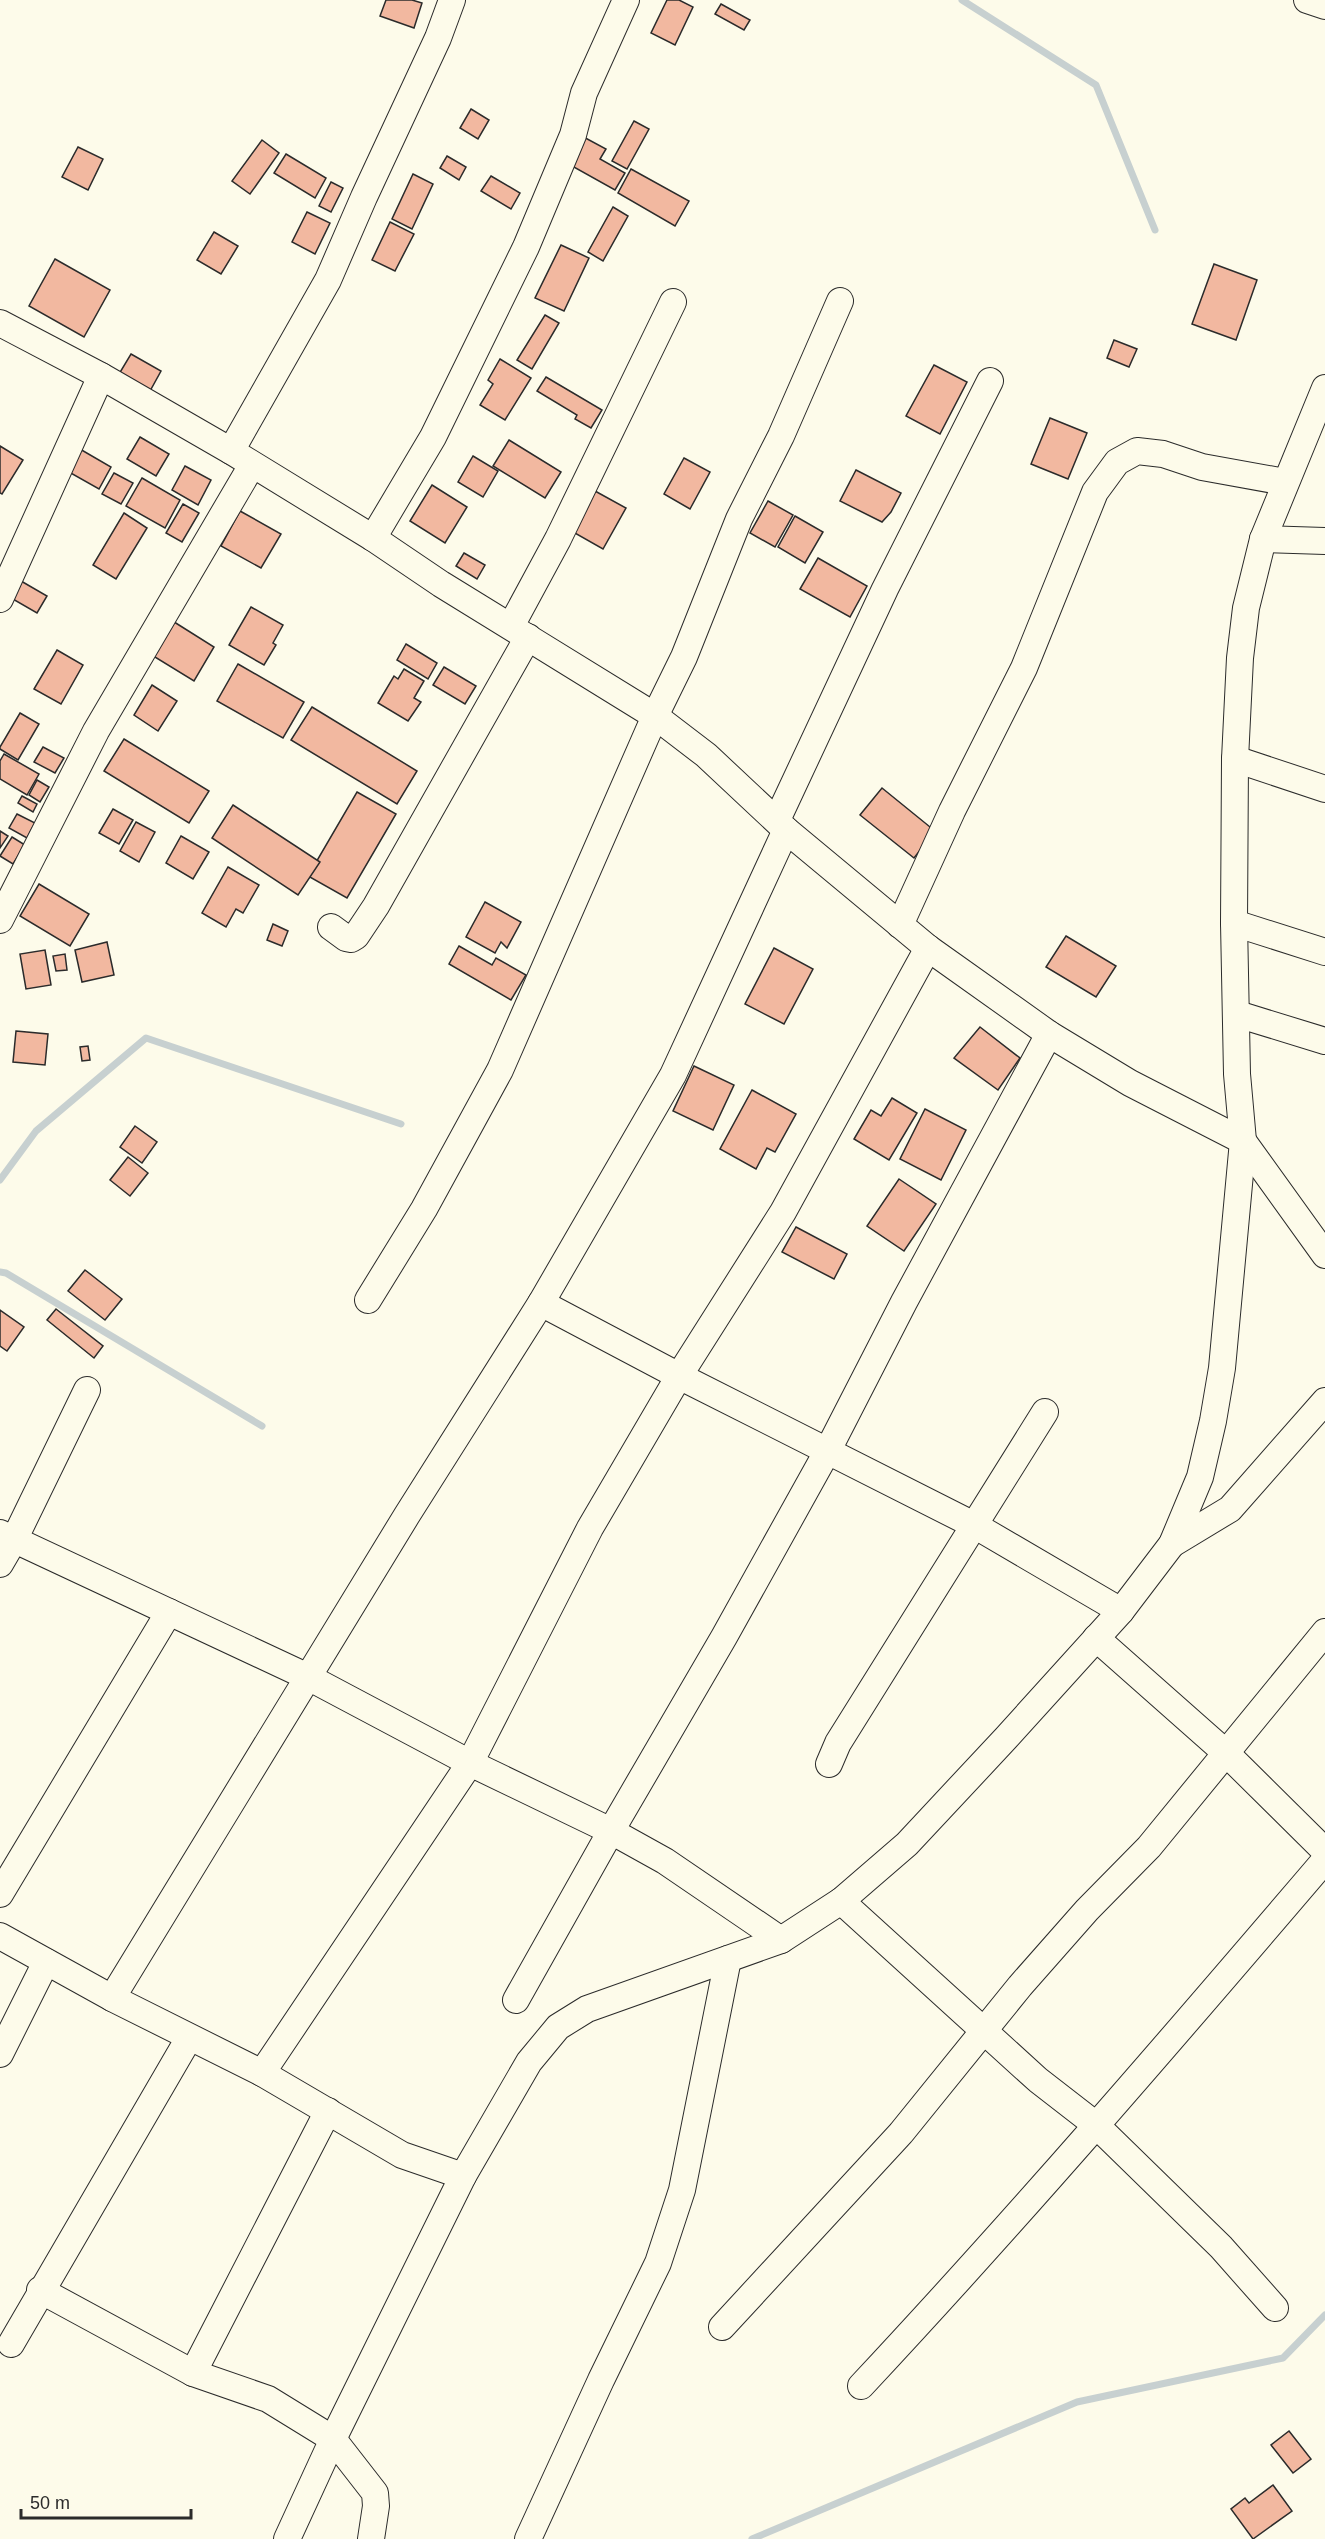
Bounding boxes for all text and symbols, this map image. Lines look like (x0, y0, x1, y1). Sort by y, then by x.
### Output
scale bar (21, 2482, 190, 2520)
text: 50 m (30, 2493, 70, 2513)

